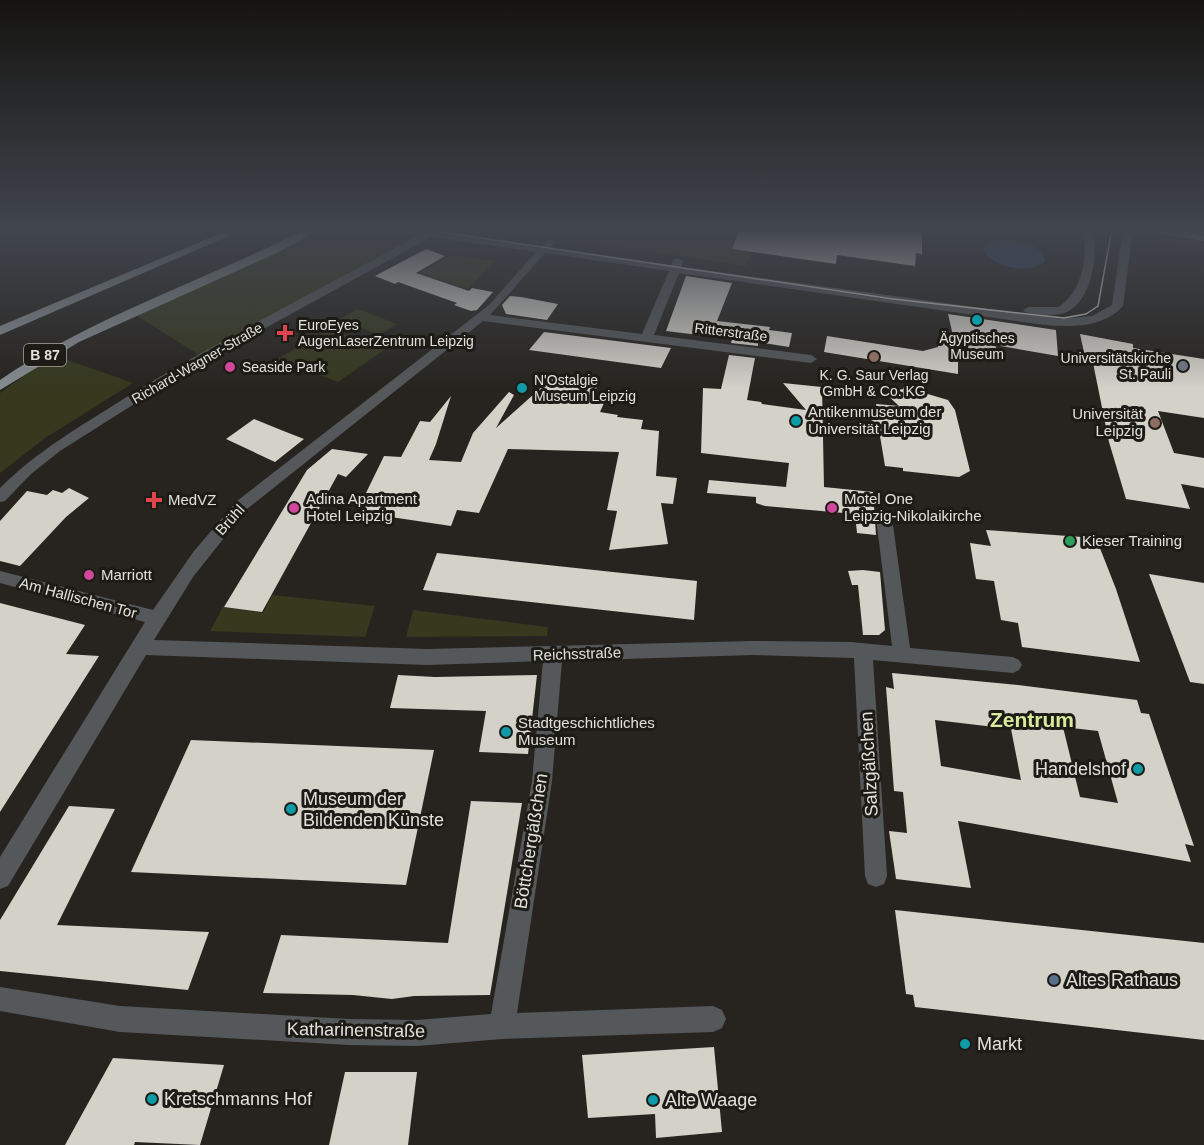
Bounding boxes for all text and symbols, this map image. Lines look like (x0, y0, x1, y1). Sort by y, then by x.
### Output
marker: Ägyptisches Museum (970, 313, 984, 327)
place label: EuroEyes AugenLaserZentrum Leipzig (298, 317, 474, 349)
street label: Richard-Wagner-Straße (129, 319, 265, 407)
street label: Ritterstraße (694, 320, 768, 344)
marker: EuroEyes AugenLaserZentrum Leipzig (276, 324, 294, 342)
place label: Ägyptisches Museum (939, 330, 1015, 362)
road number: B 87 (24, 344, 66, 366)
marker: K. G. Saur Verlag GmbH & Co. KG (867, 350, 881, 364)
place label: Universitätskirche St. Pauli (1061, 350, 1171, 382)
place label: Seaside Park (242, 359, 326, 375)
marker: Universitätskirche St. Pauli (1176, 359, 1190, 373)
marker: Seaside Park (223, 360, 237, 374)
place label: K. G. Saur Verlag GmbH & Co. KG (820, 367, 928, 399)
place label: N'Ostalgie Museum Leipzig (534, 372, 636, 404)
marker: N'Ostalgie Museum Leipzig (515, 381, 529, 395)
place label: Antikenmuseum der Universität Leipzig (808, 403, 941, 437)
place label: Universität Leipzig (1072, 405, 1144, 439)
marker: Antikenmuseum der Universität Leipzig (789, 414, 803, 428)
marker: Universität Leipzig (1148, 416, 1162, 430)
place label: Adina Apartment Hotel Leipzig (306, 490, 418, 524)
place label: Motel One Leipzig-Nikolaikirche (844, 490, 982, 524)
marker: MedVZ (145, 491, 163, 509)
place label: MedVZ (168, 491, 216, 508)
street label: Brühl (212, 501, 248, 538)
marker: Adina Apartment Hotel Leipzig (287, 501, 301, 515)
marker: Motel One Leipzig-Nikolaikirche (825, 501, 839, 515)
place label: Kieser Training (1082, 532, 1182, 549)
marker: Kieser Training (1063, 534, 1077, 548)
place label: Marriott (101, 566, 153, 583)
marker: Marriott (82, 568, 96, 582)
street label: Am Hallischen Tor (18, 574, 139, 621)
street label: Reichsstraße (533, 643, 621, 664)
district label: Zentrum (990, 708, 1074, 731)
street label: Salzgäßchen (856, 711, 882, 817)
place label: Stadtgeschichtliches Museum (518, 714, 655, 748)
marker: Stadtgeschichtliches Museum (499, 725, 513, 739)
place label: Handelshof (1035, 759, 1127, 779)
marker: Handelshof (1131, 762, 1145, 776)
street label: Böttchergäßchen (510, 772, 552, 910)
place label: Museum der Bildenden Künste (303, 789, 444, 830)
marker: Museum der Bildenden Künste (284, 802, 298, 816)
place label: Altes Rathaus (1066, 970, 1178, 990)
marker: Altes Rathaus (1047, 973, 1061, 987)
street label: Katharinenstraße (287, 1019, 425, 1041)
place label: Markt (977, 1034, 1022, 1054)
marker: Markt (958, 1037, 972, 1051)
place label: Kretschmanns Hof (164, 1089, 313, 1109)
place label: Alte Waage (665, 1090, 757, 1110)
marker: Kretschmanns Hof (145, 1092, 159, 1106)
marker: Alte Waage (646, 1093, 660, 1107)

